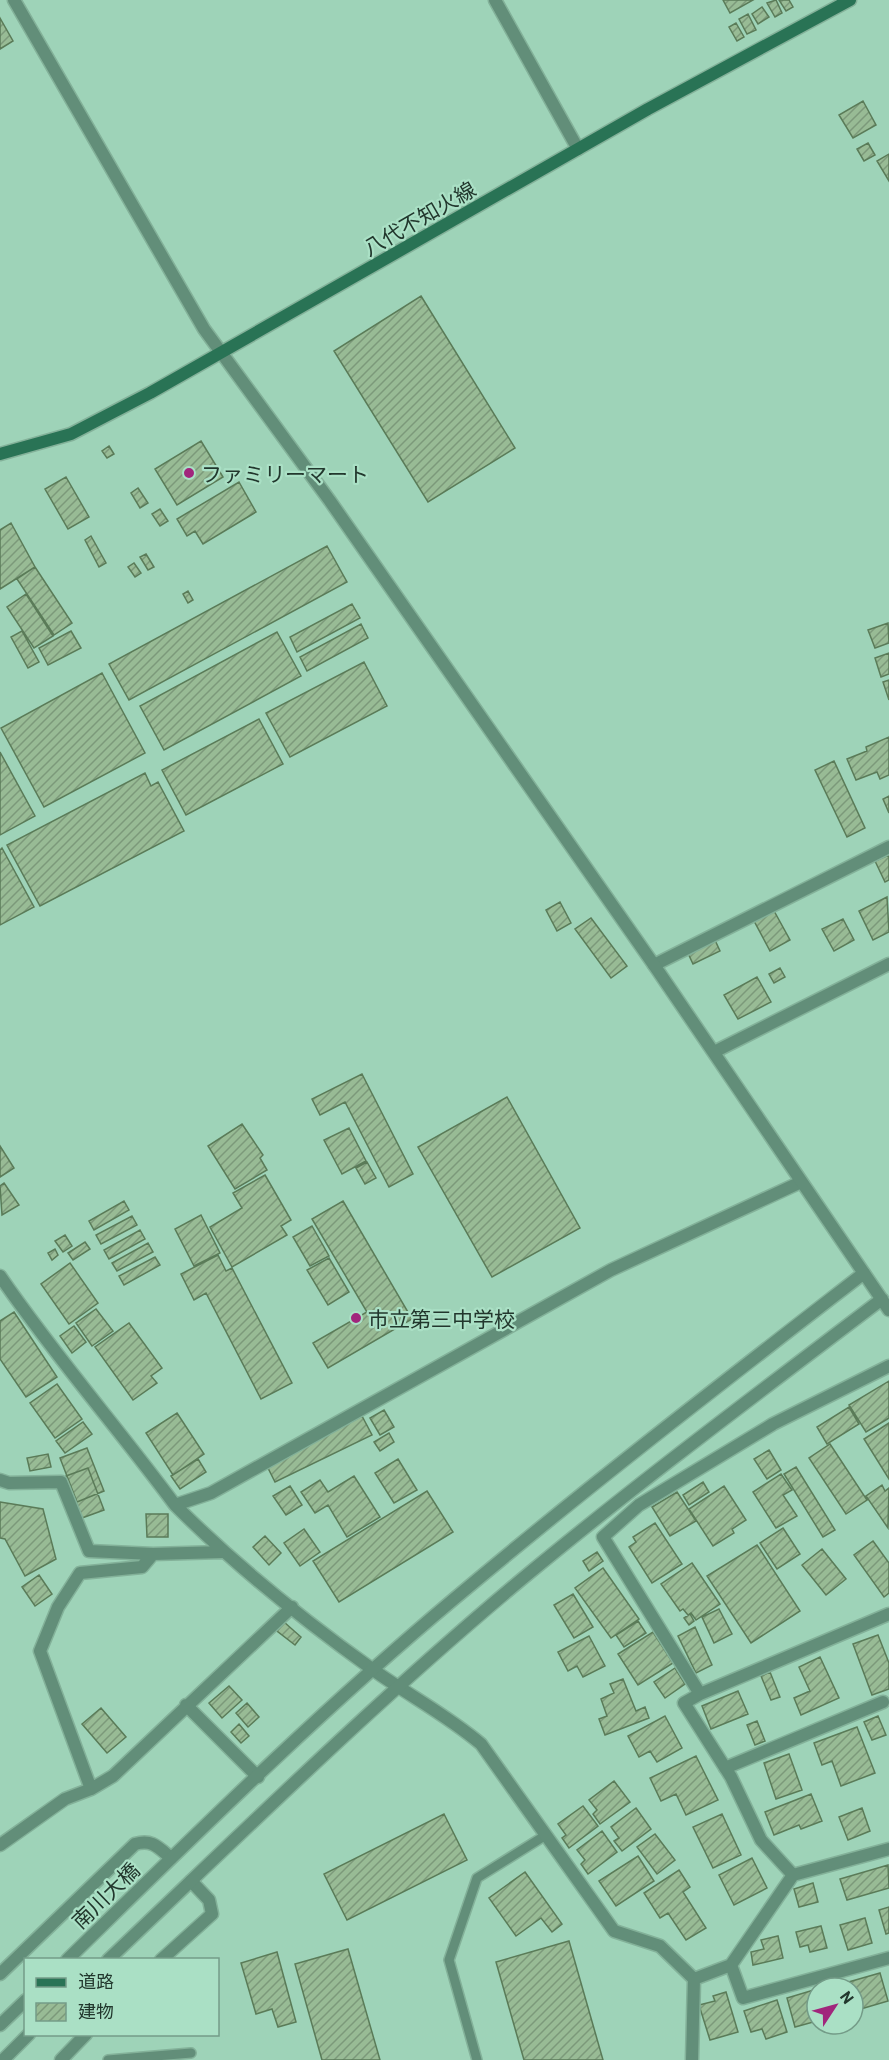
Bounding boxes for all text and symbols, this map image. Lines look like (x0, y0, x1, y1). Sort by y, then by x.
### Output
street label: 八代不知火線 (358, 176, 480, 260)
place label: ファミリーマート (201, 461, 369, 486)
marker: ファミリーマート (182, 466, 196, 480)
place label: 市立第三中学校 (368, 1306, 515, 1331)
marker: 市立第三中学校 (349, 1311, 363, 1325)
street label: 南川大橋 (66, 1857, 144, 1933)
legend (24, 1958, 219, 2036)
text: 道路 (78, 1970, 114, 1992)
north arrow (805, 1976, 865, 2036)
text: N (837, 1987, 858, 2007)
text: 建物 (78, 2000, 114, 2022)

